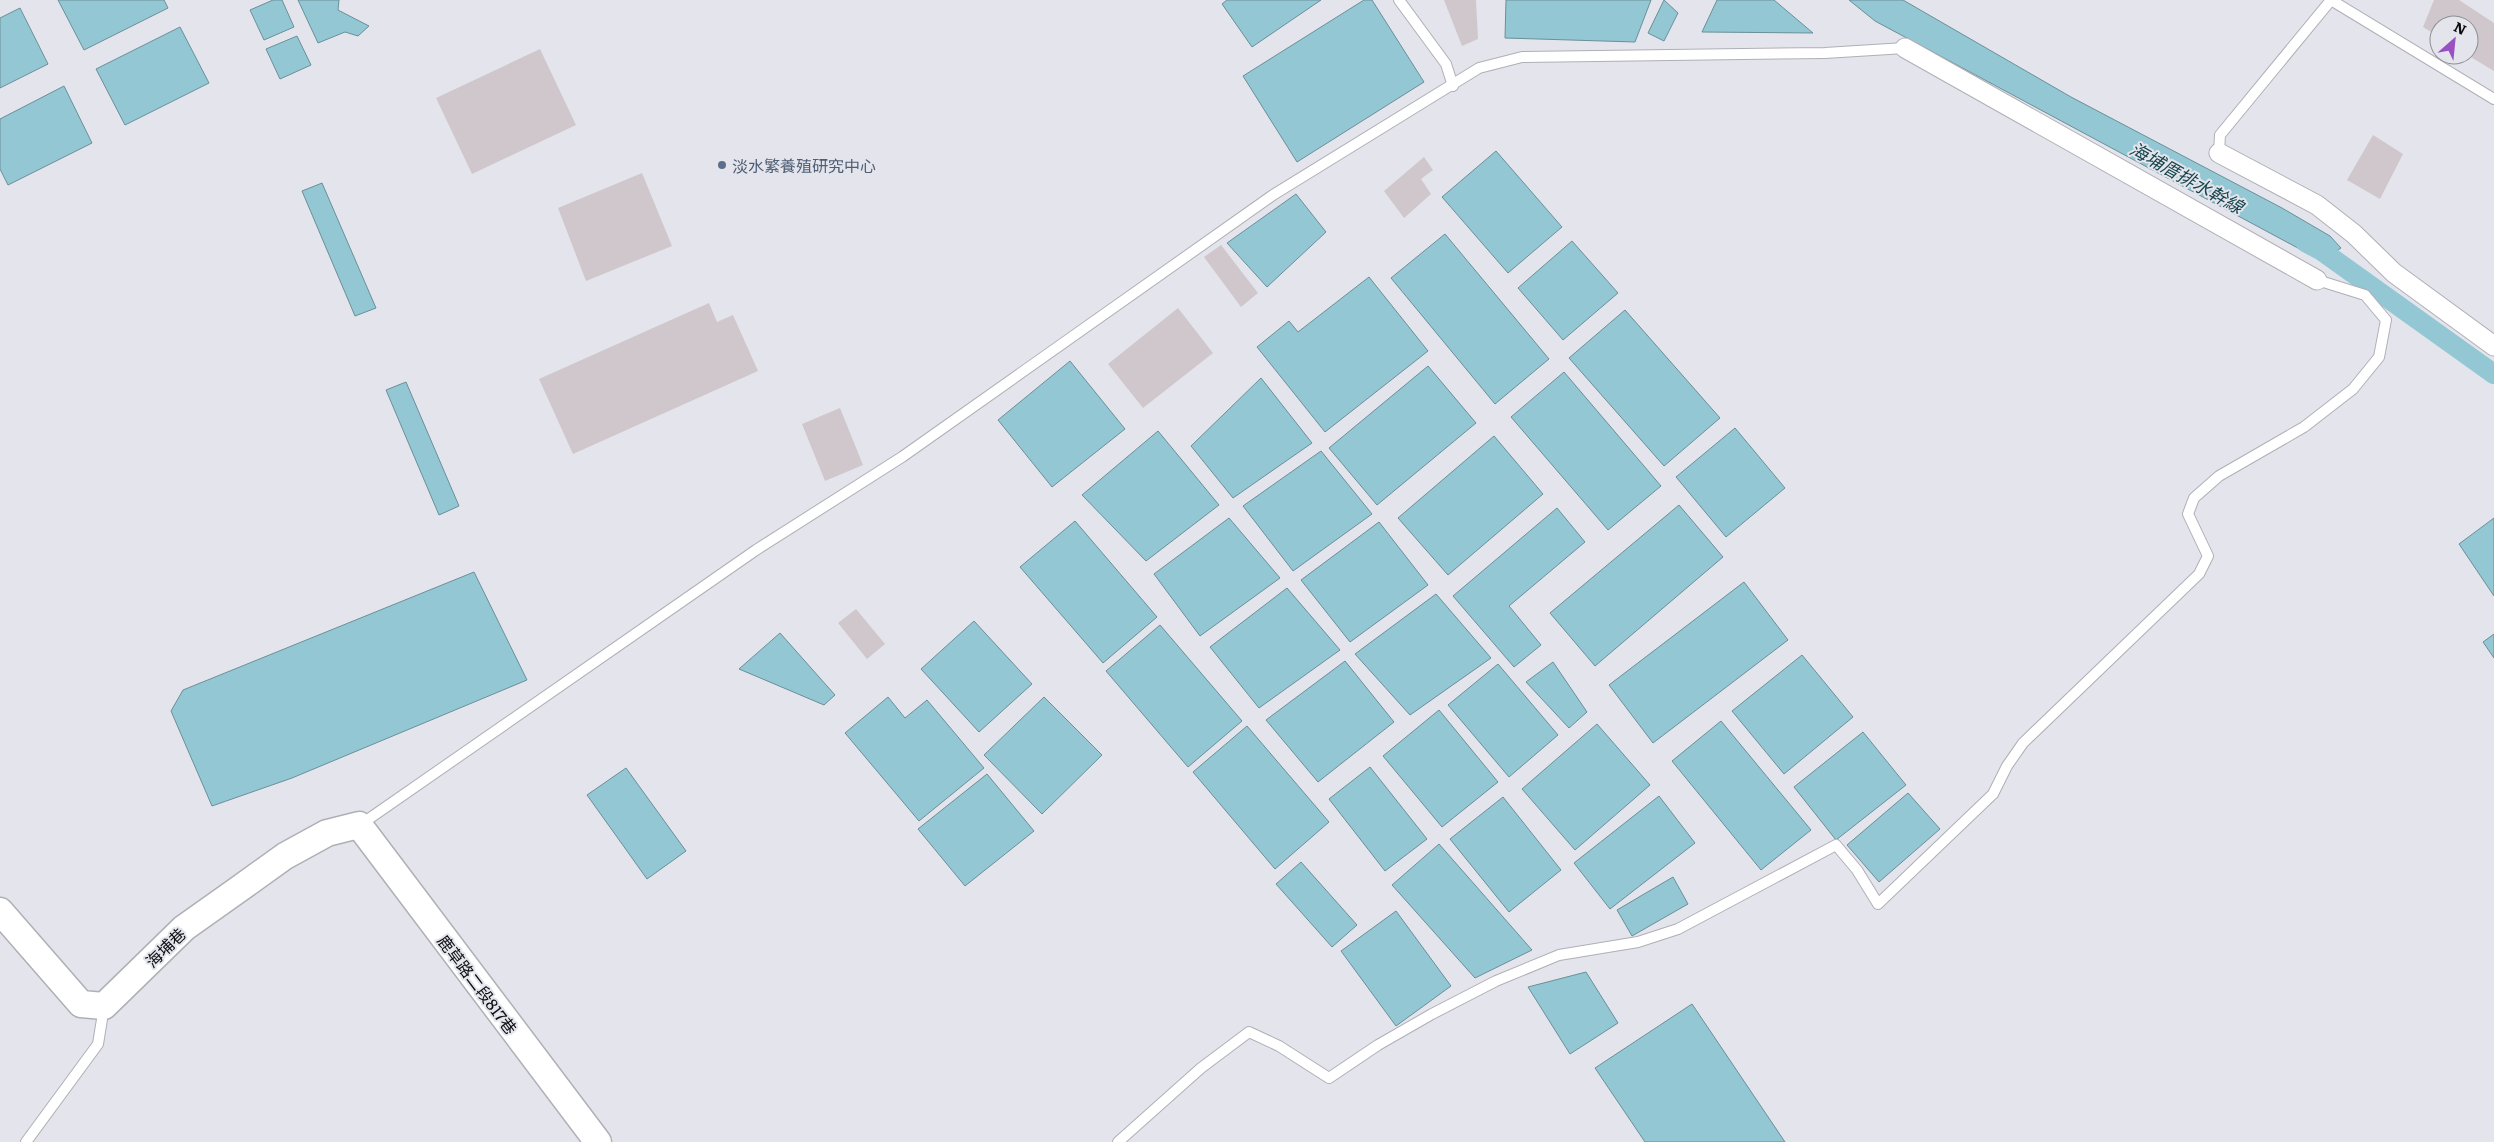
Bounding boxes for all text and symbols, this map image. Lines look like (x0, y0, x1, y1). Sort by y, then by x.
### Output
north arrow (2429, 15, 2479, 65)
text: N (2451, 16, 2470, 39)
water label: 海埔厝排水幹線 (2125, 135, 2250, 220)
place label: 淡水繁養殖研究中心 (732, 153, 876, 177)
marker: 淡水繁養殖研究中心 (716, 159, 728, 171)
street label: 海埔巷 (139, 922, 191, 972)
street label: 鹿草路二段817巷 (433, 929, 523, 1039)

